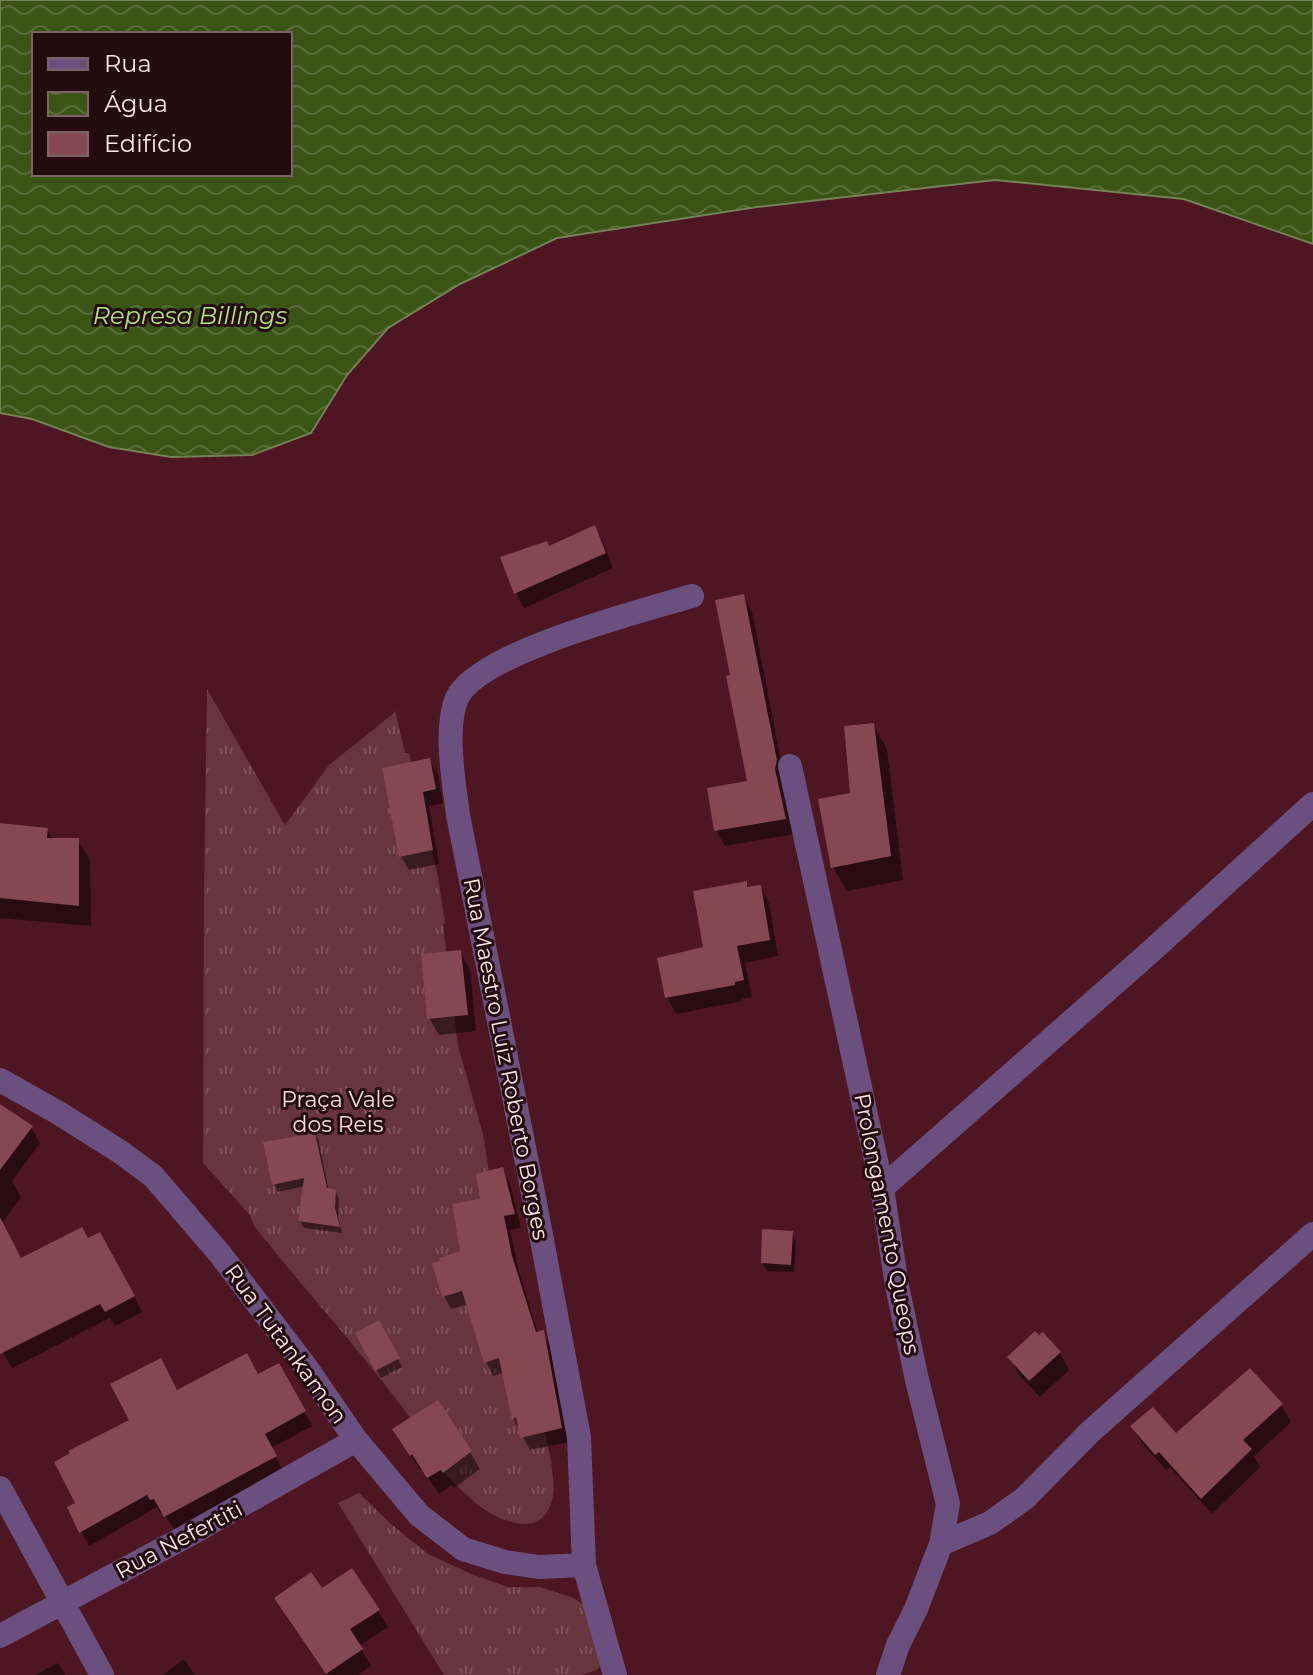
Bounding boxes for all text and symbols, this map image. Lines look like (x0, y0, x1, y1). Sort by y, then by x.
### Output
legend (32, 32, 292, 176)
text: Rua (104, 49, 152, 78)
text: Água (104, 89, 168, 118)
text: Edifício (104, 129, 192, 158)
water label: Represa Billings (93, 301, 288, 330)
street label: Rua Maestro Luiz Roberto Borges (458, 876, 554, 1243)
park label: Praça Vale dos Reis (281, 1086, 395, 1138)
street label: Prolongamento Queops (848, 1091, 926, 1357)
street label: Rua Tutankamon (219, 1259, 353, 1429)
street label: Rua Nefertiti (111, 1495, 247, 1585)

